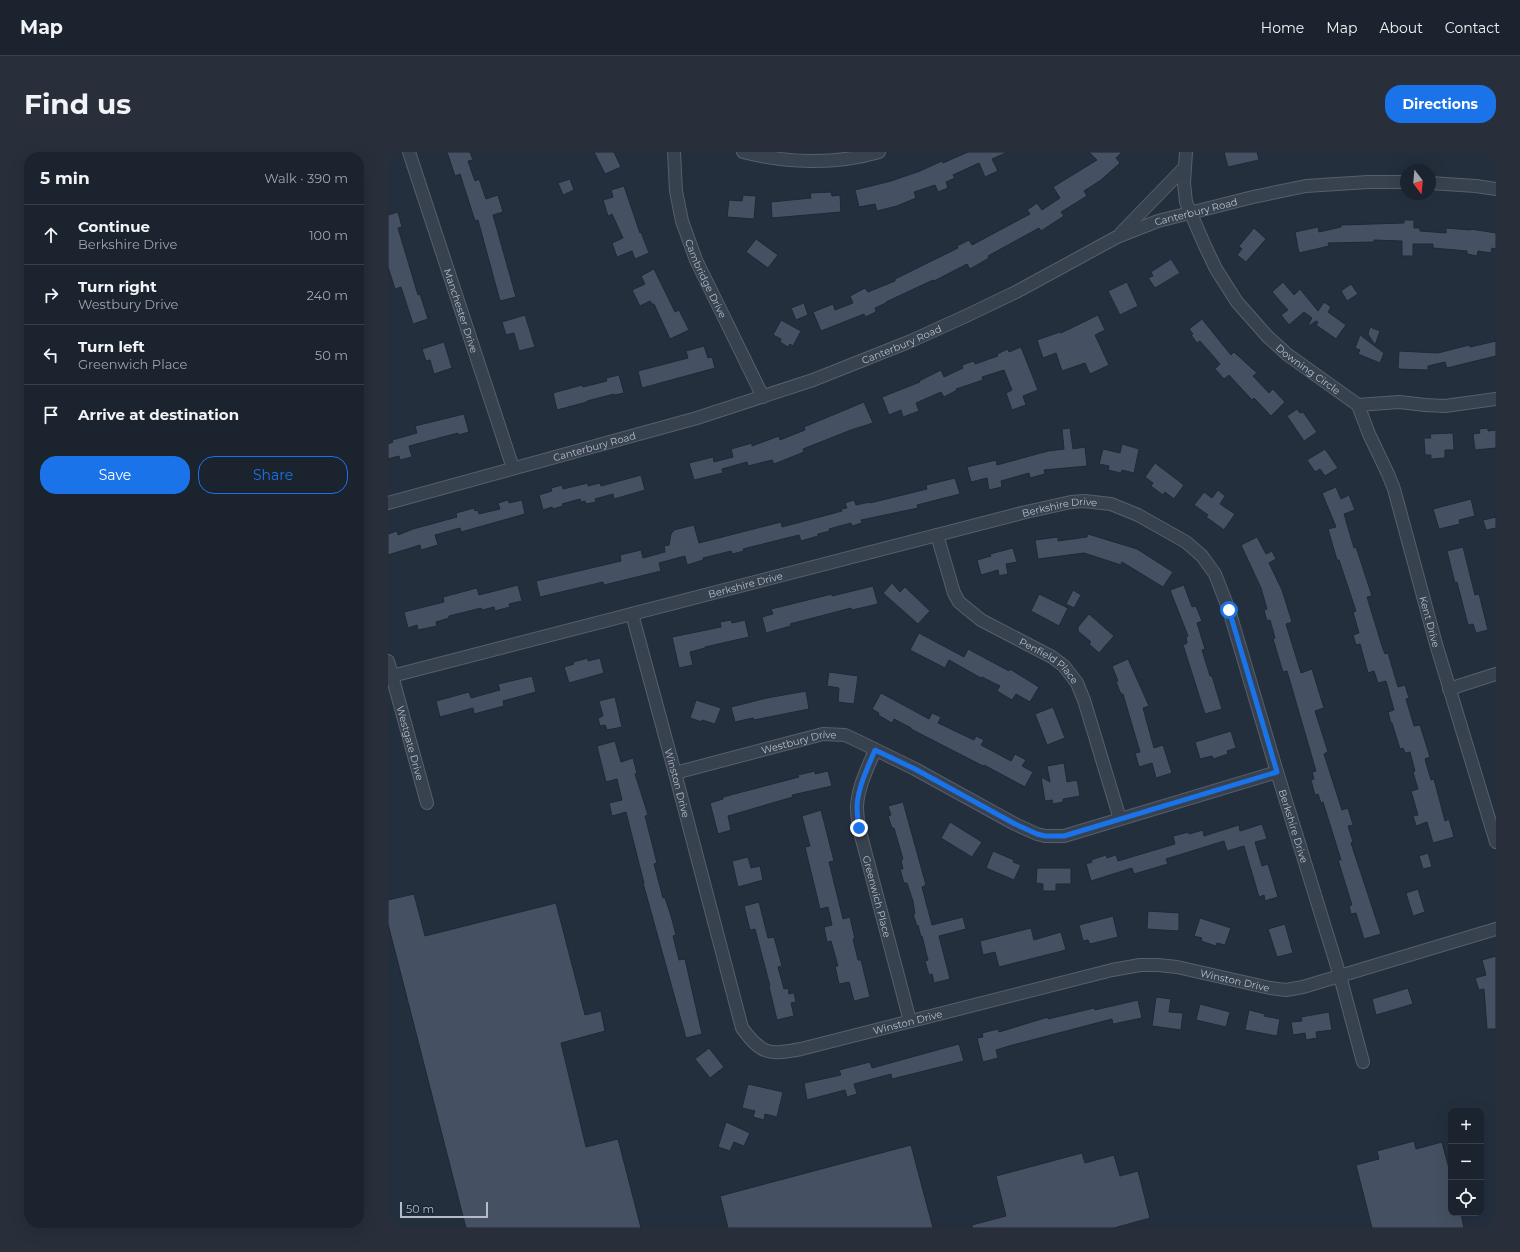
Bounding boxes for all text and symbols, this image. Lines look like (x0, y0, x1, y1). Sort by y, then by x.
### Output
text: Map (20, 16, 63, 39)
text: Home (1261, 19, 1304, 37)
text: Map (1326, 19, 1357, 37)
text: About (1379, 19, 1423, 37)
text: Contact (1445, 19, 1500, 37)
button: Directions (1385, 85, 1496, 123)
text: Find us (24, 87, 131, 121)
north arrow (1400, 164, 1436, 200)
text: 5 min (40, 168, 90, 188)
text: Walk · 390 m (264, 170, 348, 186)
street label: Canterbury Road (1152, 195, 1239, 228)
text: Continue (78, 217, 150, 236)
icon: ahead (40, 224, 62, 246)
text: 100 m (309, 227, 348, 243)
text: Berkshire Drive (78, 236, 177, 252)
street label: Cambridge Drive (683, 237, 730, 320)
street label: Manchester Drive (441, 267, 481, 355)
text: Turn right (78, 277, 157, 296)
icon: right (40, 284, 62, 306)
text: 240 m (307, 287, 348, 303)
text: Westbury Drive (78, 296, 178, 312)
street label: Canterbury Road (860, 322, 943, 367)
text: Turn left (78, 337, 145, 356)
street label: Downing Circle (1273, 341, 1343, 397)
icon: left (40, 344, 62, 366)
text: 50 m (315, 347, 348, 363)
text: Greenwich Place (78, 356, 187, 372)
icon: arrive (40, 404, 62, 426)
text: Arrive at destination (78, 405, 239, 424)
street label: Canterbury Road (552, 429, 637, 464)
button: Save (40, 456, 190, 494)
button: Share (198, 456, 348, 494)
street label: Berkshire Drive (1020, 494, 1098, 519)
street label: Berkshire Drive (707, 569, 784, 600)
street label: Kent Drive (1417, 595, 1443, 649)
route start (1220, 601, 1238, 619)
street label: Penfield Place (1017, 635, 1082, 686)
street label: Westgate Drive (394, 704, 427, 782)
street label: Westbury Drive (760, 727, 837, 757)
street label: Winston Drive (662, 747, 693, 819)
street label: Berkshire Drive (1276, 788, 1311, 865)
route end (850, 819, 868, 837)
street label: Greenwich Place (860, 854, 894, 939)
street label: Winston Drive (1199, 966, 1271, 994)
street label: Winston Drive (871, 1007, 944, 1037)
map controls (1448, 1108, 1484, 1216)
button: + (1448, 1108, 1484, 1144)
button: − (1448, 1144, 1484, 1180)
button: locate (1448, 1180, 1484, 1216)
scale bar (400, 1200, 488, 1219)
text: 50 m (406, 1202, 434, 1216)

